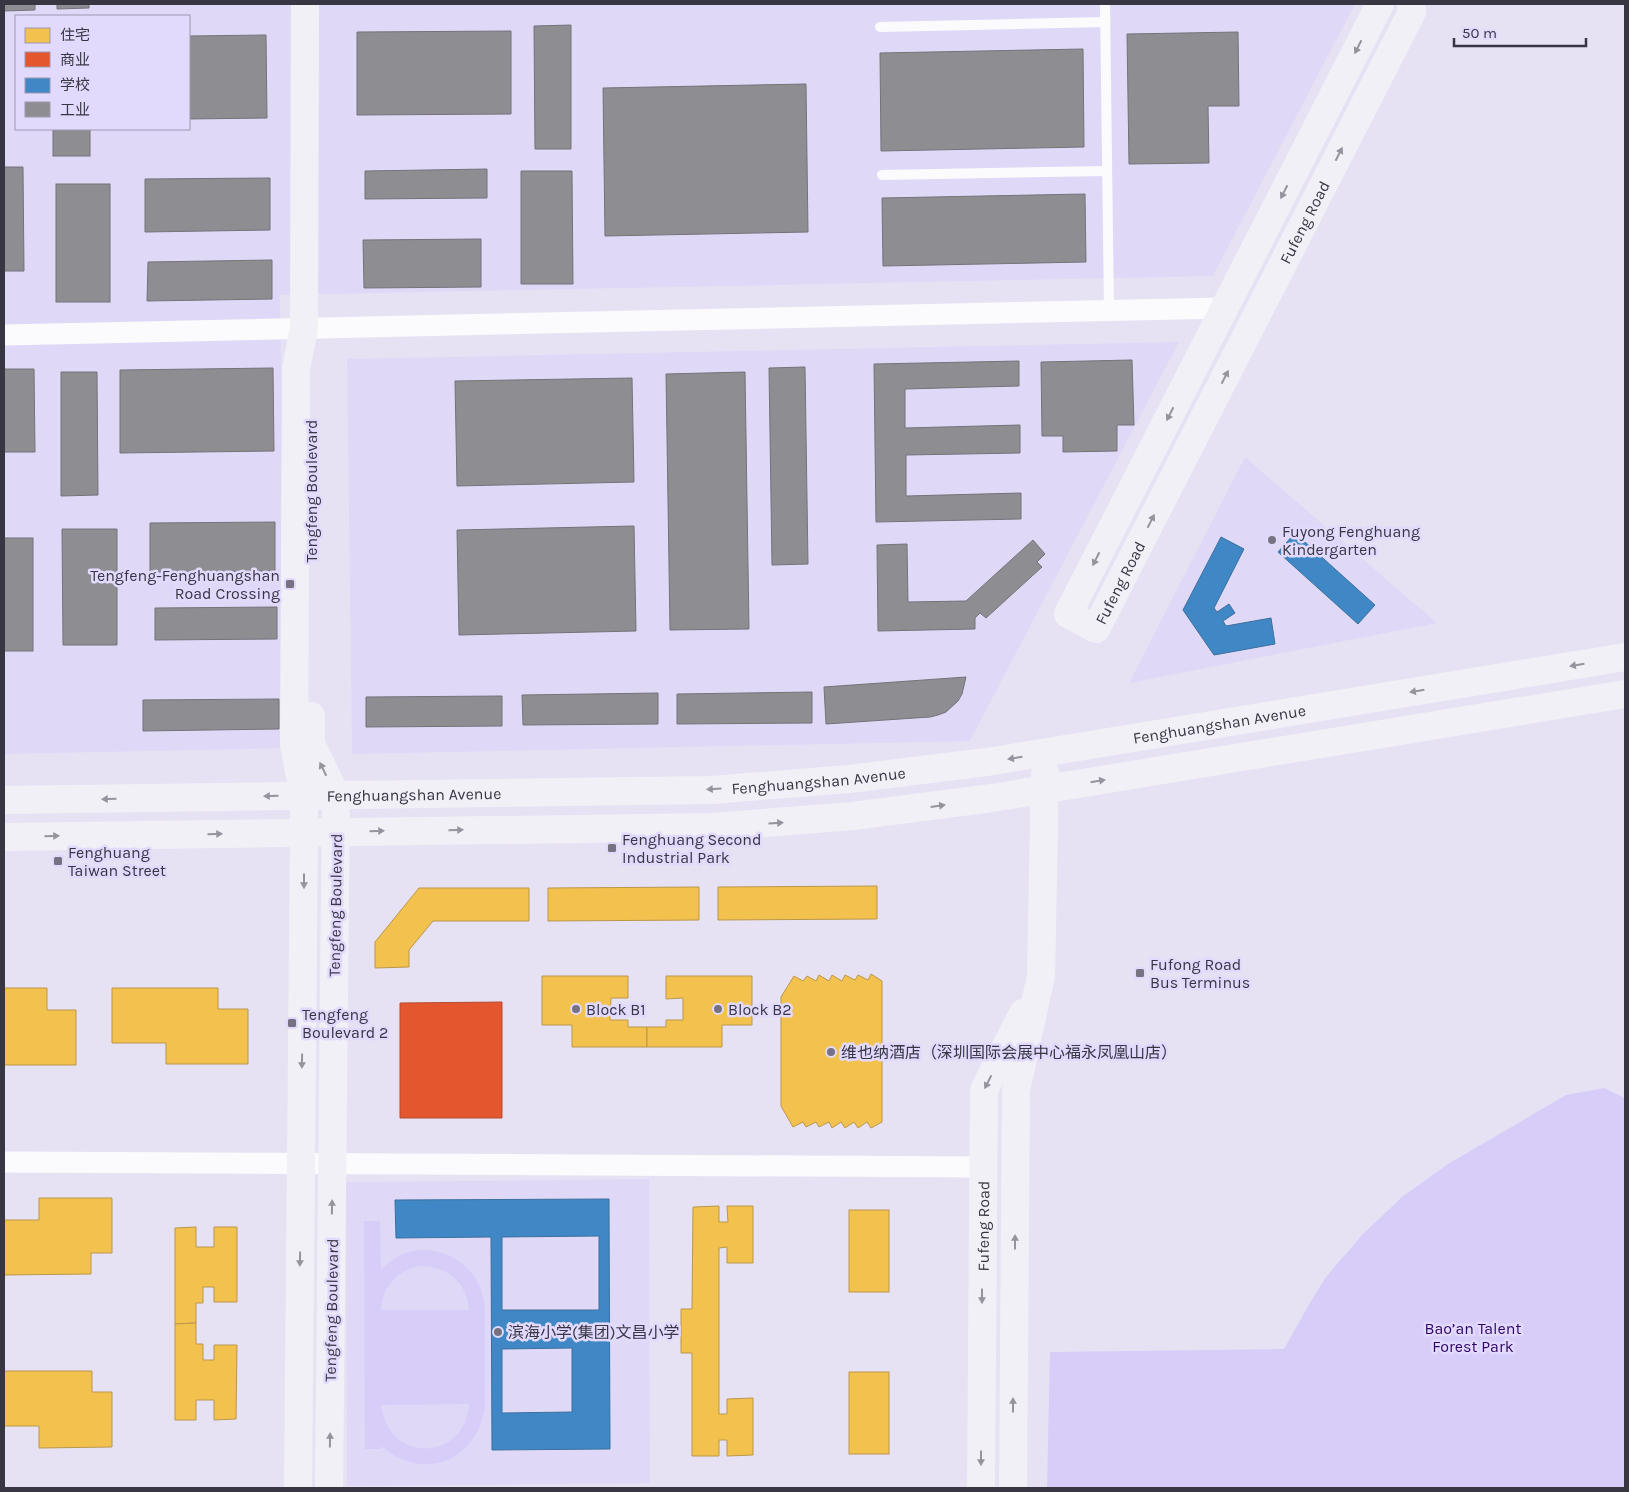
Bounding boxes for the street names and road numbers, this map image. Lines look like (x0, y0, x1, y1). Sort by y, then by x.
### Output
street label: Fufeng Road (1276, 178, 1334, 267)
street label: Tengfeng Boulevard (302, 419, 321, 563)
street label: Fufeng Road (1091, 538, 1149, 628)
street label: Fenghuangshan Avenue (1132, 701, 1307, 748)
street label: Fenghuangshan Avenue (731, 763, 907, 798)
street label: Fenghuangshan Avenue (326, 784, 501, 805)
street label: Tengfeng Boulevard (325, 833, 346, 977)
street label: Fufeng Road (974, 1181, 993, 1271)
street label: Tengfeng Boulevard (321, 1238, 342, 1382)

